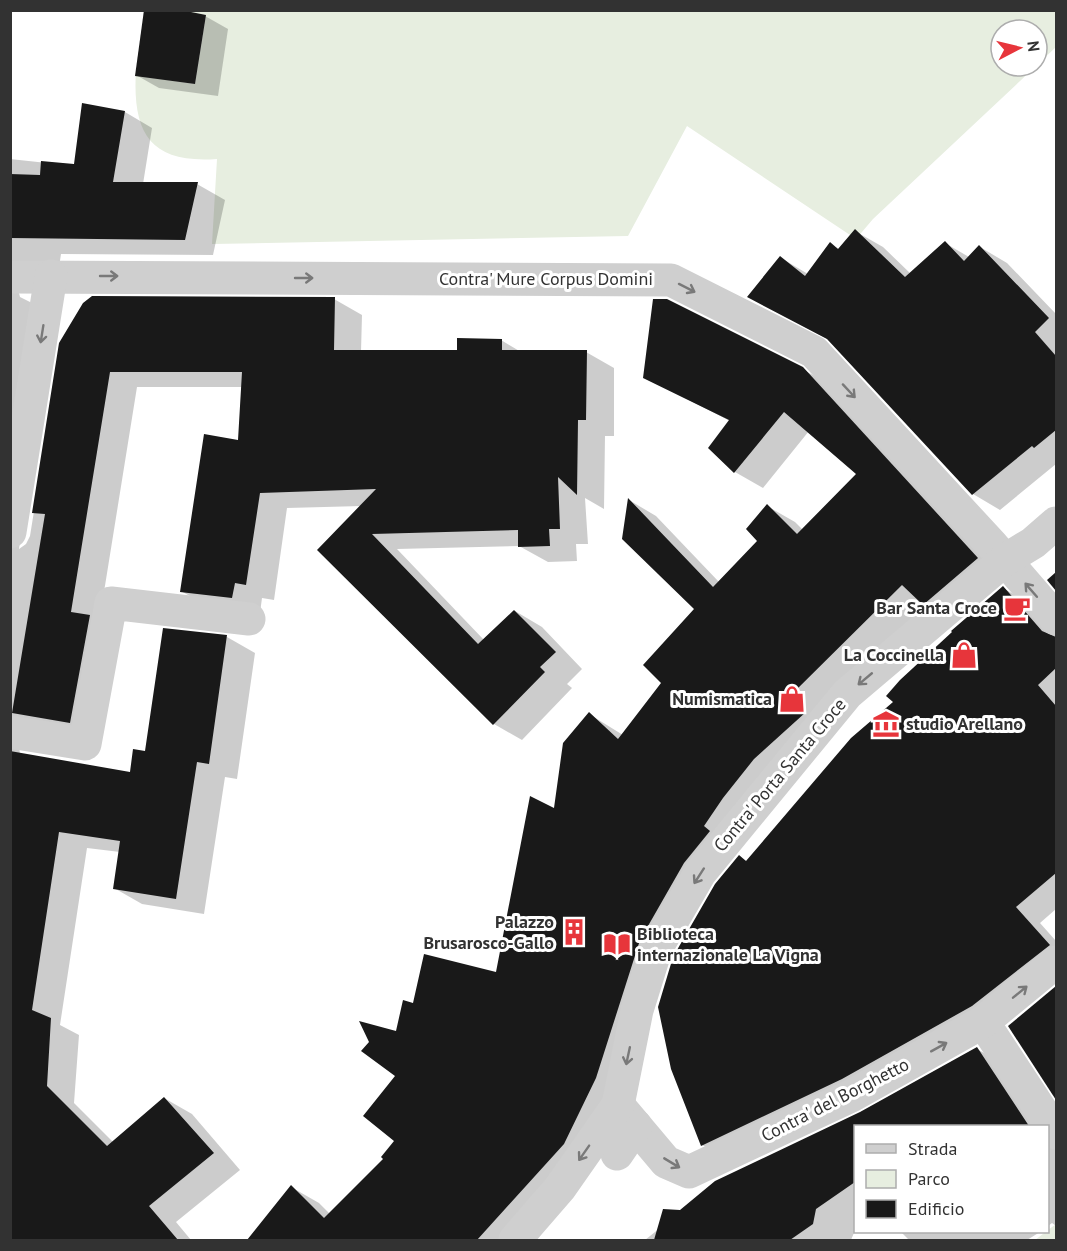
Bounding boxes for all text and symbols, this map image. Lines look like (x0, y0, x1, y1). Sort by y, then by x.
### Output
north arrow (989, 18, 1049, 78)
text: N (1023, 40, 1044, 53)
street label: Contra' Mure Corpus Domini (439, 267, 653, 290)
one-way arrow (99, 271, 119, 282)
one-way arrow (294, 272, 314, 284)
one-way arrow (677, 282, 695, 294)
one-way arrow (36, 324, 47, 343)
one-way arrow (842, 383, 856, 398)
one-way arrow (1024, 583, 1038, 598)
cafe icon: Bar Santa Croce (1002, 593, 1032, 623)
place label: Bar Santa Croce (876, 596, 997, 619)
shop icon: La Coccinella (949, 640, 979, 670)
place label: La Coccinella (844, 643, 944, 666)
one-way arrow (858, 672, 873, 686)
shop icon: Numismatica (777, 684, 807, 714)
place label: Numismatica (672, 687, 772, 710)
street label: Contra' Porta Santa Croce (709, 693, 851, 856)
museum icon: studio Arellano (871, 709, 901, 739)
place label: studio Arellano (906, 712, 1023, 735)
one-way arrow (692, 867, 704, 884)
place label: Palazzo Brusarosco-Gallo (423, 910, 554, 954)
building icon: Palazzo Brusarosco-Gallo (559, 917, 589, 947)
place label: Biblioteca internazionale La Vigna (637, 922, 819, 966)
library icon: Biblioteca internazionale La Vigna (602, 929, 632, 959)
one-way arrow (1012, 985, 1027, 999)
one-way arrow (930, 1040, 947, 1052)
one-way arrow (622, 1045, 633, 1065)
street label: Contra' del Borghetto (757, 1052, 913, 1147)
legend (854, 1125, 1049, 1233)
text: Strada (908, 1137, 957, 1160)
one-way arrow (578, 1145, 590, 1161)
one-way arrow (663, 1157, 680, 1169)
text: Parco (908, 1167, 950, 1190)
text: Edificio (908, 1197, 964, 1220)

